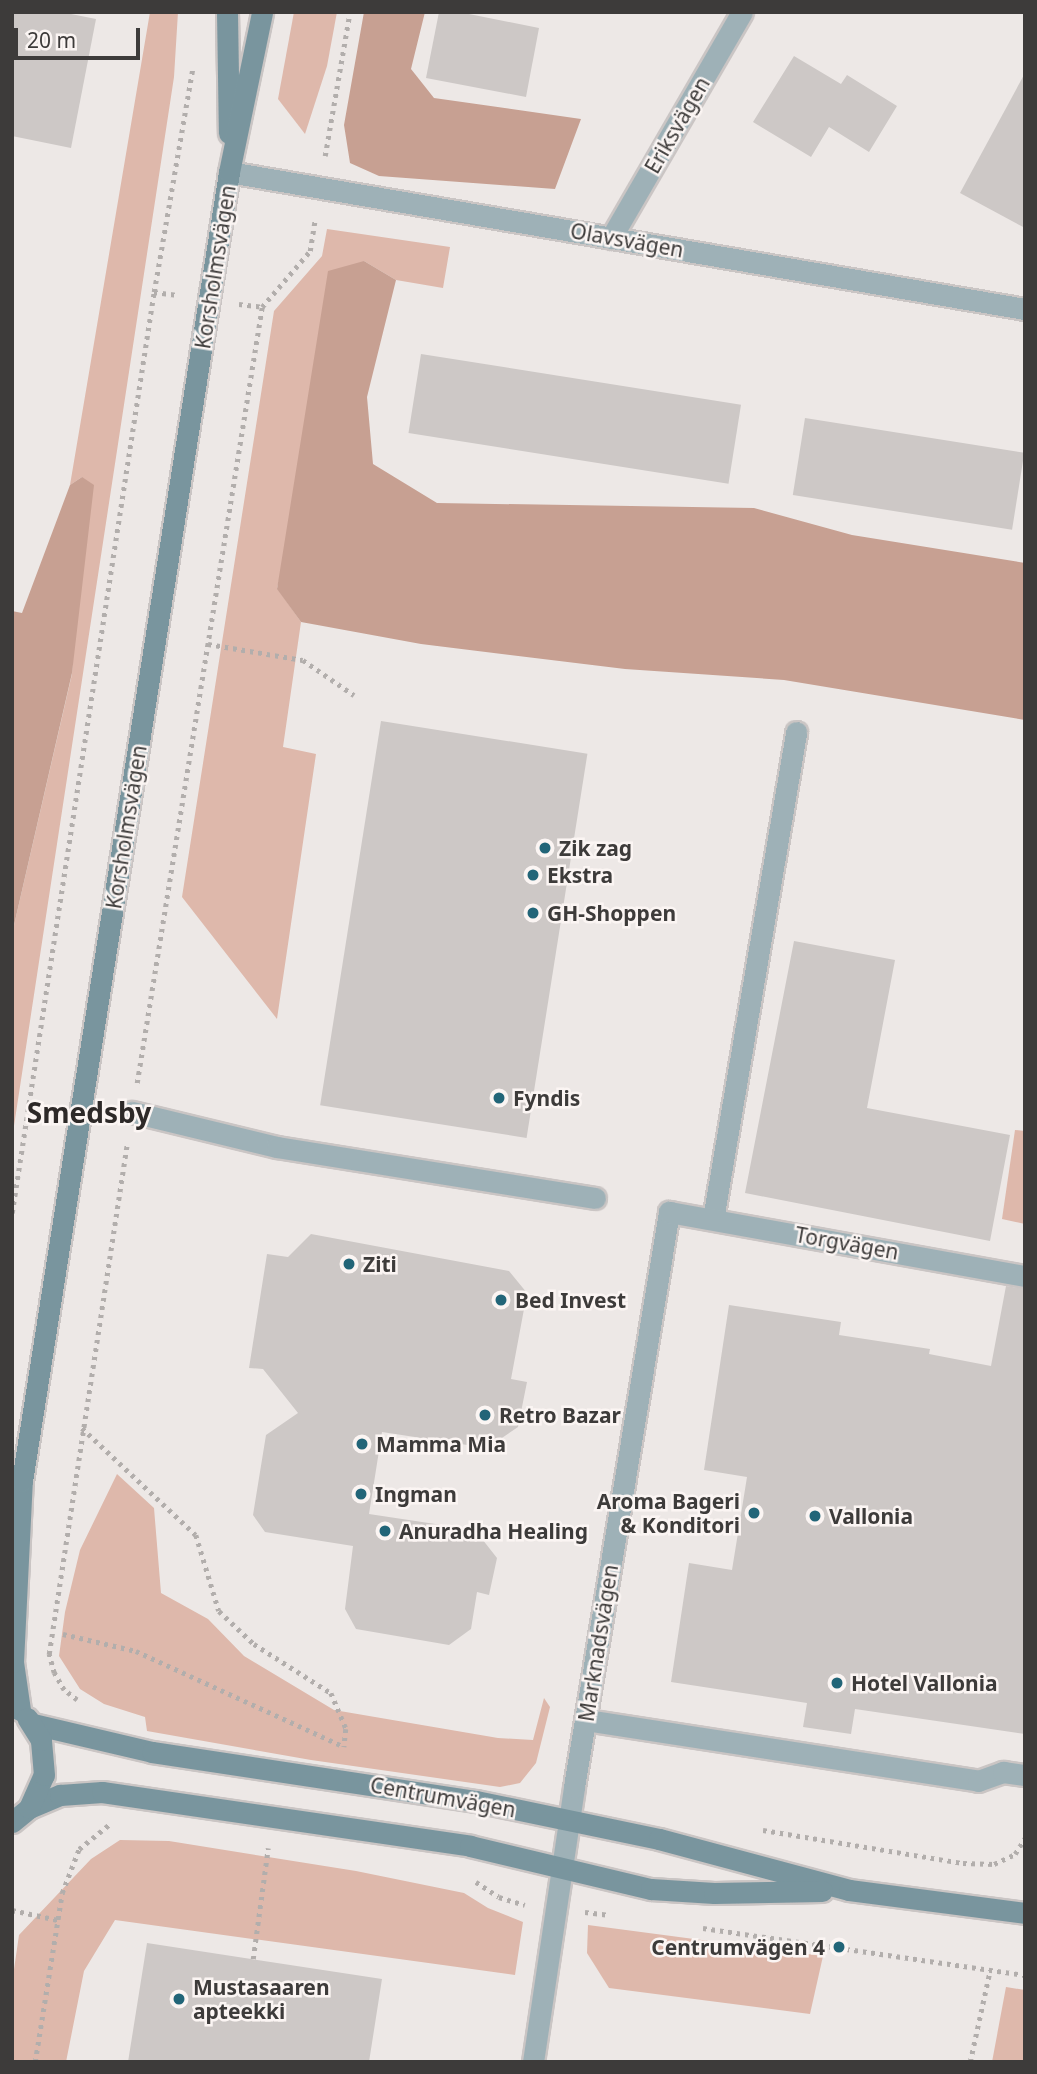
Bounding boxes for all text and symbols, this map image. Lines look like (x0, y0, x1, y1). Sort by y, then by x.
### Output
scale bar (18, 14, 144, 58)
text: 20 m (27, 26, 76, 54)
street label: Eriksvägen (639, 72, 715, 178)
street label: Korsholmsvägen (190, 183, 240, 351)
street label: Olavsvägen (568, 218, 686, 262)
street label: Korsholmsvägen (101, 743, 151, 911)
place label: Zik zag (559, 835, 632, 861)
marker: Zik zag (537, 840, 553, 856)
place label: Ekstra (547, 862, 613, 888)
marker: Ekstra (525, 867, 541, 883)
place label: GH-Shoppen (547, 900, 676, 926)
marker: GH-Shoppen (525, 905, 541, 921)
place label: Fyndis (513, 1085, 580, 1111)
marker: Fyndis (491, 1090, 507, 1106)
district label: Smedsby (27, 1095, 151, 1129)
street label: Torgvägen (793, 1222, 901, 1264)
place label: Ziti (363, 1251, 397, 1277)
marker: Ziti (341, 1256, 357, 1272)
place label: Bed Invest (515, 1287, 626, 1313)
marker: Bed Invest (493, 1292, 509, 1308)
place label: Retro Bazar (499, 1402, 621, 1428)
marker: Retro Bazar (477, 1407, 493, 1423)
place label: Mamma Mia (376, 1431, 506, 1457)
marker: Mamma Mia (354, 1436, 370, 1452)
place label: Ingman (375, 1481, 457, 1507)
marker: Ingman (353, 1486, 369, 1502)
place label: Aroma Bageri & Konditori (597, 1488, 740, 1538)
place label: Vallonia (829, 1503, 913, 1529)
marker: Aroma Bageri & Konditori (746, 1505, 762, 1521)
marker: Vallonia (807, 1508, 823, 1524)
place label: Anuradha Healing (399, 1518, 588, 1544)
marker: Anuradha Healing (377, 1523, 393, 1539)
street label: Marknadsvägen (573, 1563, 623, 1723)
place label: Hotel Vallonia (851, 1670, 998, 1696)
marker: Hotel Vallonia (829, 1675, 845, 1691)
street label: Centrumvägen (368, 1772, 518, 1822)
place label: Centrumvägen 4 (651, 1934, 825, 1960)
marker: Centrumvägen 4 (831, 1939, 847, 1955)
place label: Mustasaaren apteekki (193, 1974, 330, 2024)
marker: Mustasaaren apteekki (171, 1991, 187, 2007)

